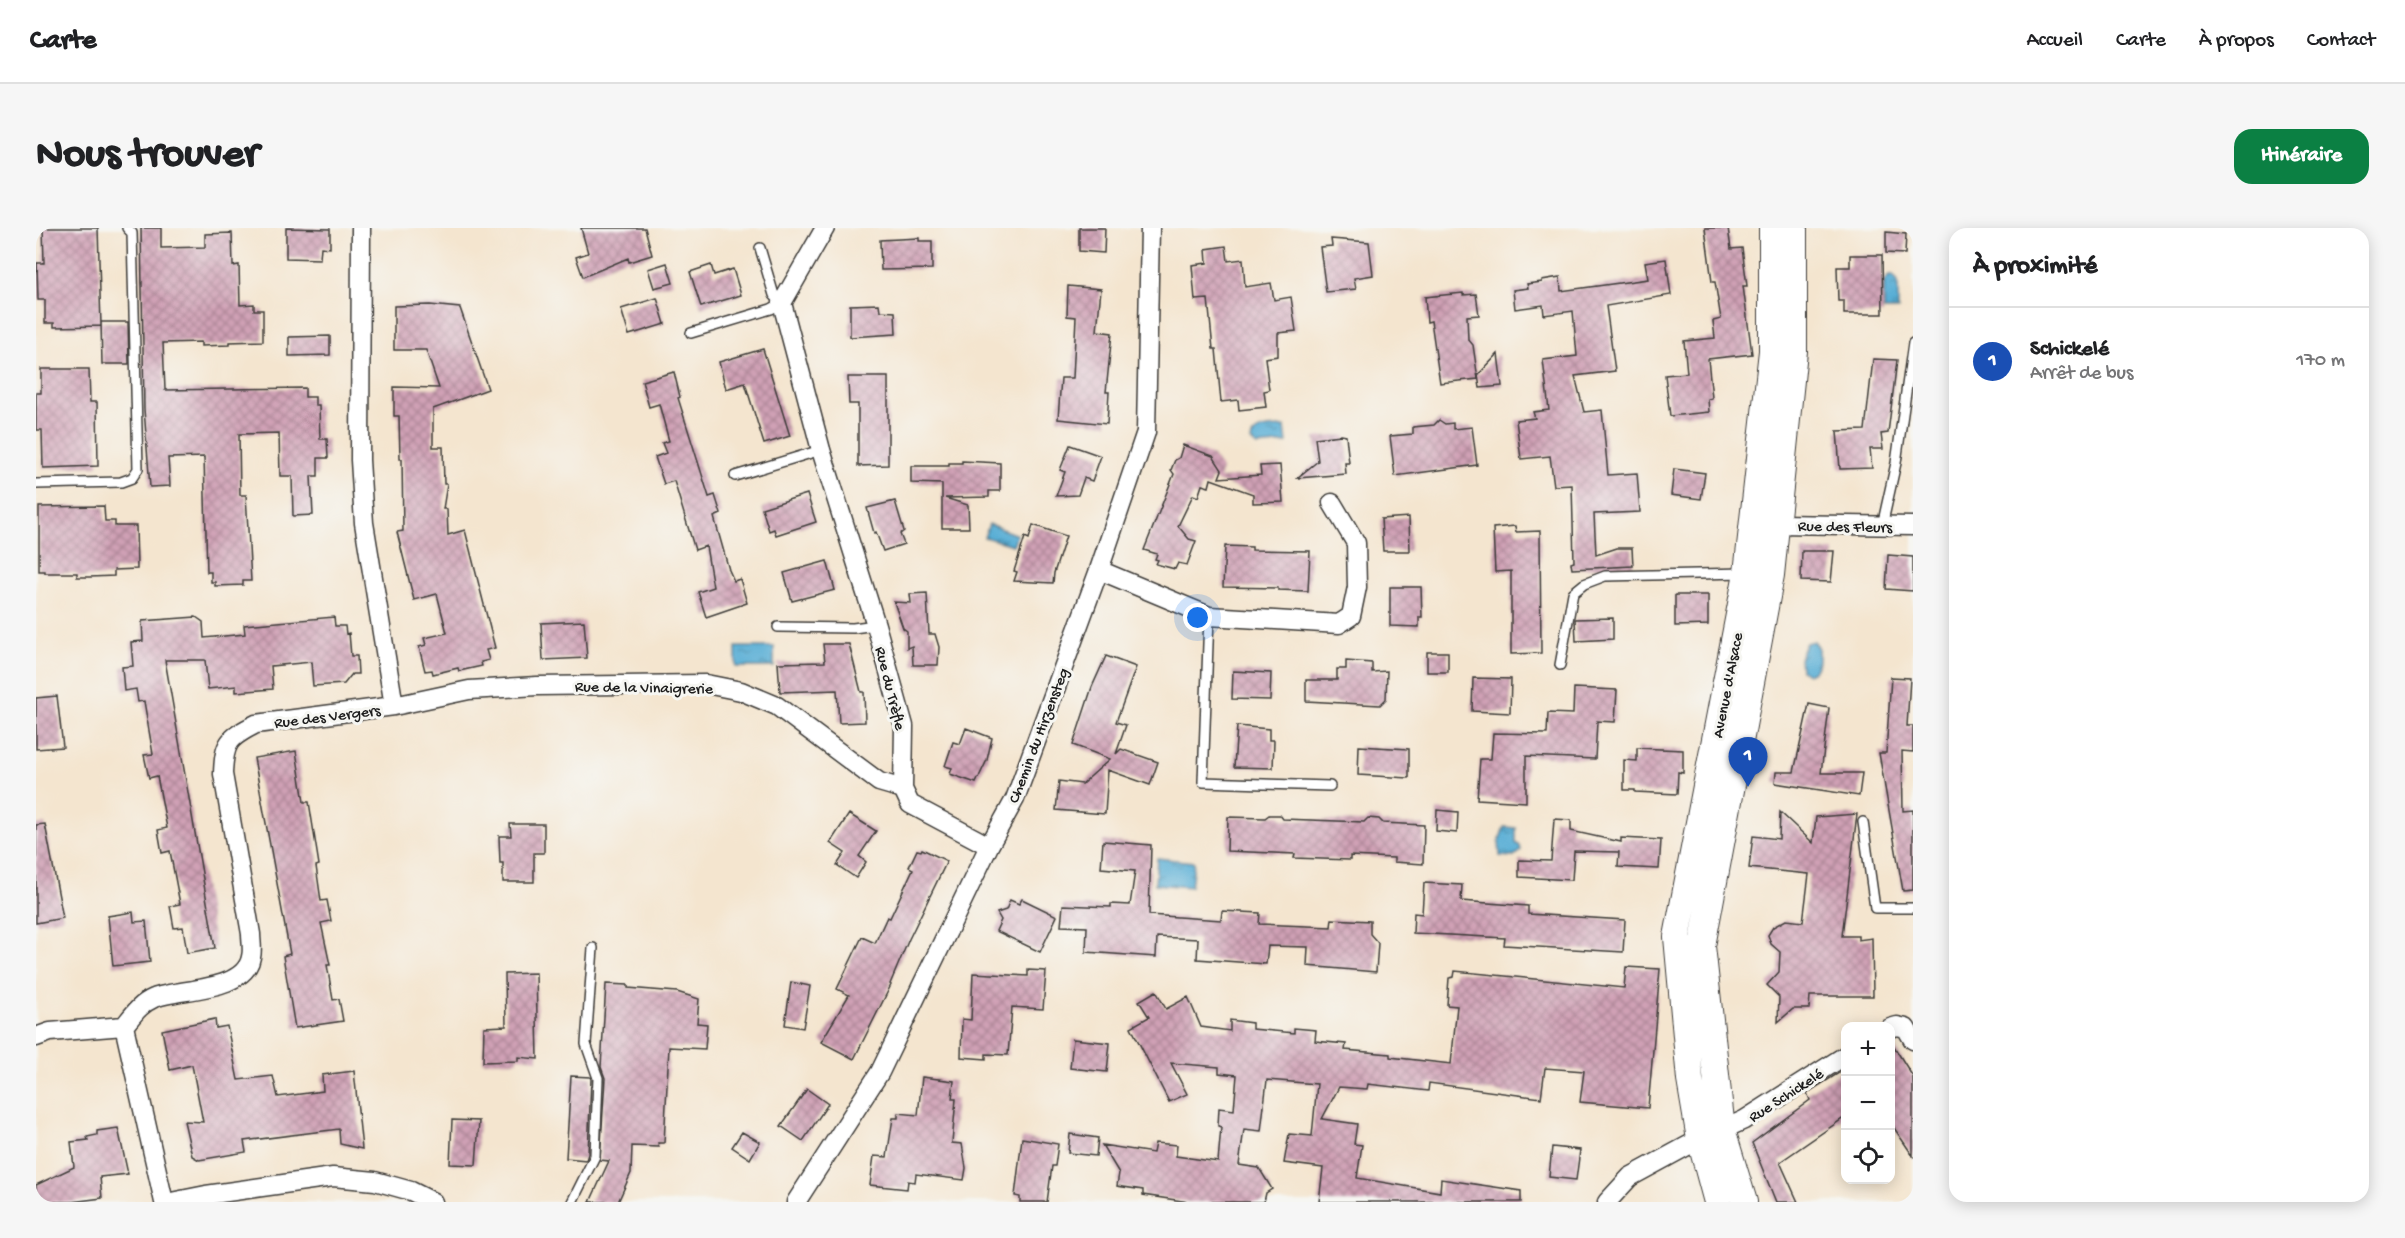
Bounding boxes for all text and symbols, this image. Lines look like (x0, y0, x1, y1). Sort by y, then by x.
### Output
text: Carte (30, 25, 97, 58)
text: Accueil (2026, 29, 2083, 54)
text: Carte (2116, 29, 2166, 54)
text: À propos (2199, 29, 2274, 54)
text: Contact (2307, 29, 2375, 54)
button: Itinéraire (2234, 129, 2369, 184)
text: Nous trouver (36, 132, 259, 181)
text: À proximité (1973, 252, 2097, 283)
text: Schickelé (2030, 337, 2109, 363)
text: 1 (1988, 350, 1997, 373)
text: 170 m (2296, 350, 2345, 373)
text: Arrêt de bus (2030, 363, 2133, 386)
street label: Rue des Fleurs (1798, 518, 1893, 539)
your location (1183, 603, 1212, 632)
street label: Avenue d'Alsace (1710, 631, 1749, 740)
street label: Rue du Trèfle (869, 645, 908, 733)
street label: Chemin du Hirzensteg (1006, 666, 1075, 807)
street label: Rue de la Vinaigrerie (575, 679, 714, 700)
street label: Rue des Vergers (273, 702, 383, 734)
pin: 1 (1728, 738, 1768, 787)
map controls (1841, 1022, 1895, 1184)
button: + (1841, 1022, 1895, 1076)
street label: Rue Schickelé (1746, 1065, 1829, 1128)
button: − (1841, 1076, 1895, 1130)
button: locate (1841, 1130, 1895, 1184)

